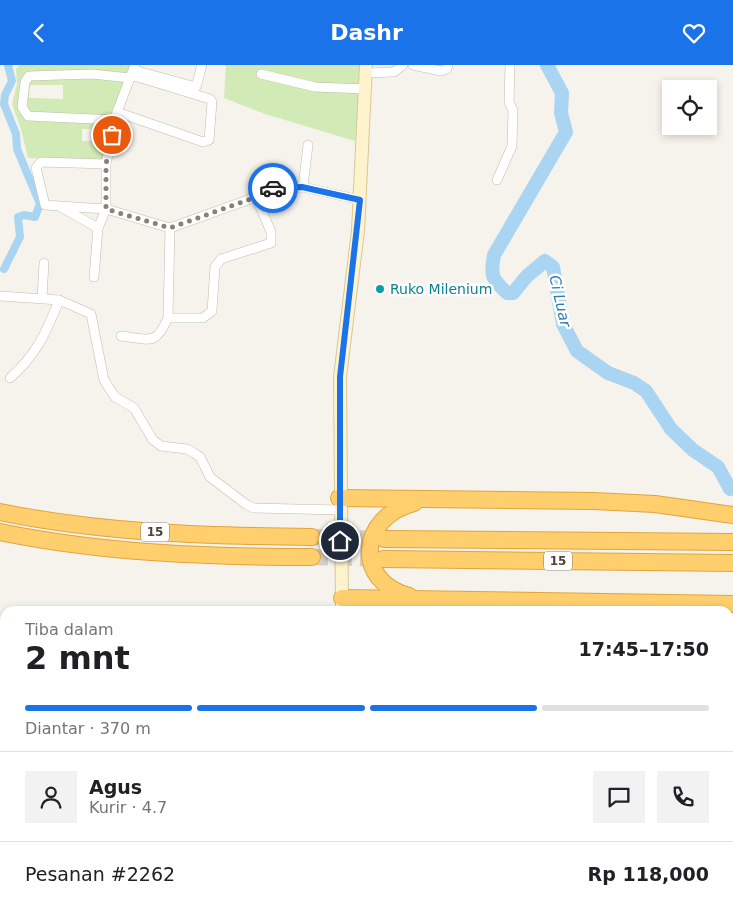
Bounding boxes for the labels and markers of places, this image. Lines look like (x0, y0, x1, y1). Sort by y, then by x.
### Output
pin (91, 114, 133, 156)
place label: Ruko Milenium (390, 281, 492, 297)
marker: Ruko Milenium (374, 283, 386, 295)
pin (319, 520, 361, 562)

